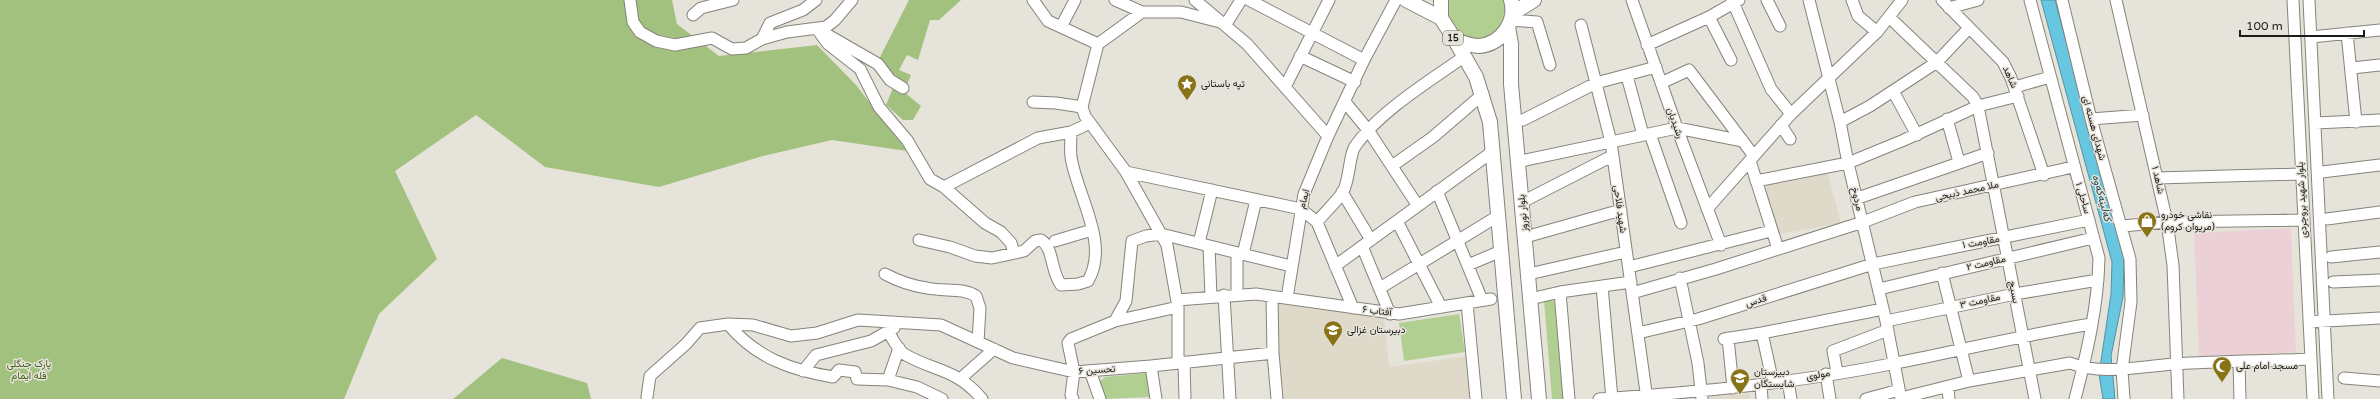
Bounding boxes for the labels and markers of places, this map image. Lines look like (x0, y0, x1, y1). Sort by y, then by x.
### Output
place icon: تپه باستانی (1176, 73, 1198, 101)
place label: تپه باستانی (1201, 78, 1245, 91)
place label: نقاشی خودرو (مریوان کروم) (2161, 209, 2215, 233)
shop icon: نقاشی خودرو (مریوان کروم) (2136, 210, 2158, 238)
school or university icon: دبیرستان غزالی (1322, 319, 1344, 347)
place label: دبیرستان غزالی (1347, 324, 1406, 336)
mosque icon: مسجد امام علی (2211, 355, 2233, 383)
place label: مسجد امام علی (2236, 360, 2298, 372)
place label: دبیرستان شایستگان (1754, 366, 1794, 390)
school or university icon: دبیرستان شایستگان (1729, 367, 1751, 395)

